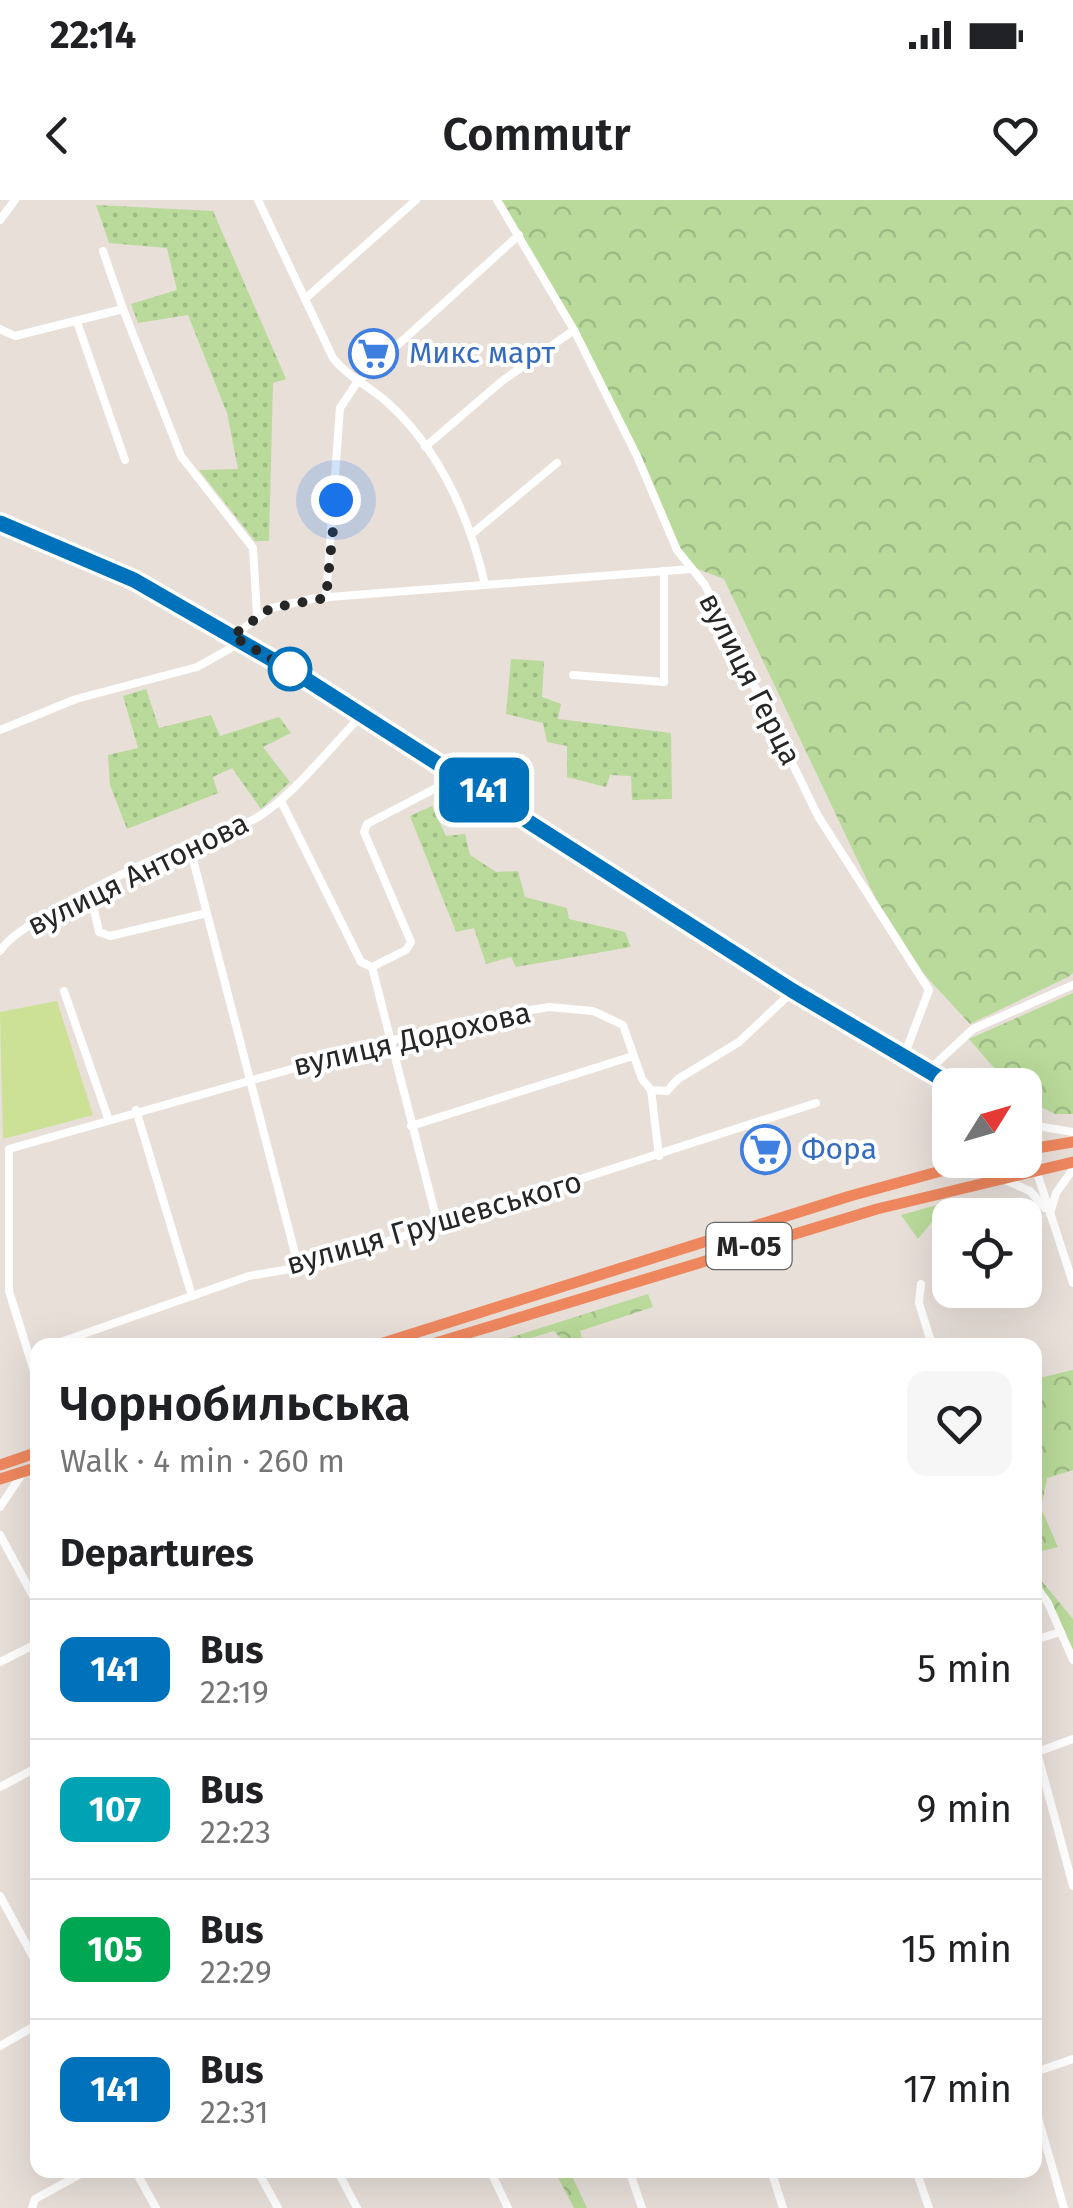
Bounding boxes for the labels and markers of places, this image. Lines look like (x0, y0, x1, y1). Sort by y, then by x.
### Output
supermarket icon: Микс март (348, 327, 400, 379)
place label: Микс март (409, 335, 555, 371)
unlabelled marker (269, 648, 311, 690)
supermarket icon: Фора (740, 1123, 792, 1175)
place label: Фора (801, 1131, 877, 1167)

